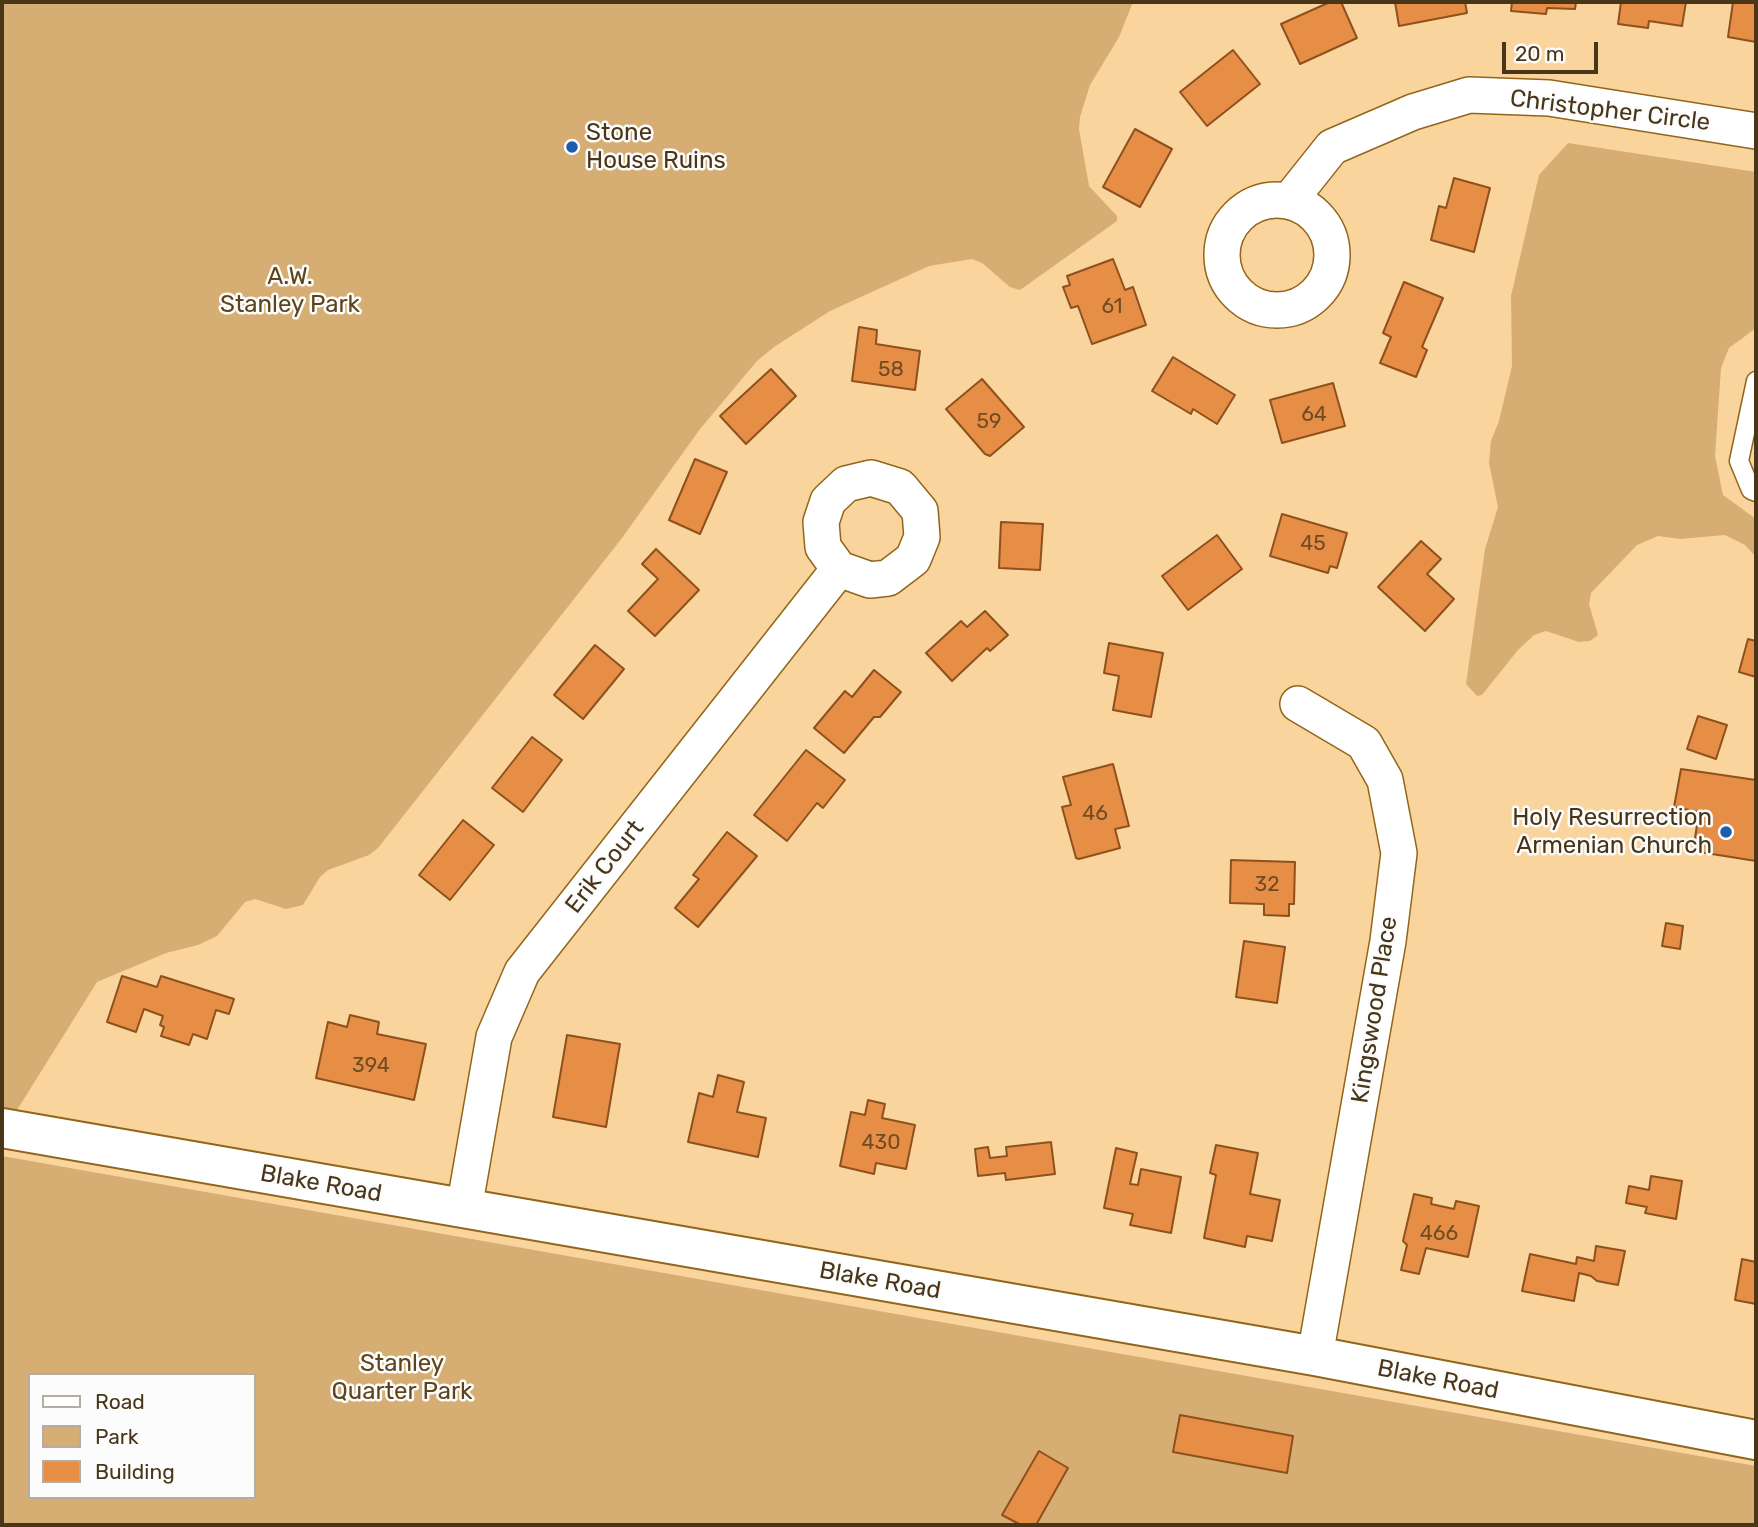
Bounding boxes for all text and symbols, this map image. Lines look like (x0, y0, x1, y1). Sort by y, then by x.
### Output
scale bar (1506, 28, 1602, 72)
text: 20 m (1515, 41, 1564, 66)
street label: Christopher Circle (1508, 84, 1712, 138)
place label: Stone House Ruins (586, 119, 726, 175)
marker: Stone House Ruins (564, 139, 580, 155)
park label: A.W. Stanley Park (220, 263, 360, 319)
house number: 61 (1101, 294, 1123, 320)
house number: 58 (878, 357, 904, 383)
house number: 64 (1301, 402, 1327, 428)
house number: 59 (977, 409, 1001, 435)
house number: 45 (1300, 531, 1326, 557)
house number: 46 (1082, 801, 1108, 827)
place label: Holy Resurrection Armenian Church (1512, 804, 1712, 860)
street label: Erik Court (560, 815, 650, 919)
marker: Holy Resurrection Armenian Church (1718, 824, 1734, 840)
house number: 32 (1255, 872, 1279, 898)
street label: Kingswood Place (1346, 914, 1404, 1106)
house number: 394 (352, 1053, 390, 1079)
house number: 430 (862, 1130, 900, 1156)
street label: Blake Road (258, 1159, 384, 1209)
house number: 466 (1420, 1221, 1458, 1247)
street label: Blake Road (817, 1256, 943, 1306)
park label: Stanley Quarter Park (332, 1350, 472, 1406)
street label: Blake Road (1375, 1354, 1501, 1406)
legend (28, 1373, 256, 1499)
text: Road (95, 1389, 145, 1414)
text: Park (95, 1424, 139, 1449)
text: Building (95, 1459, 175, 1484)

